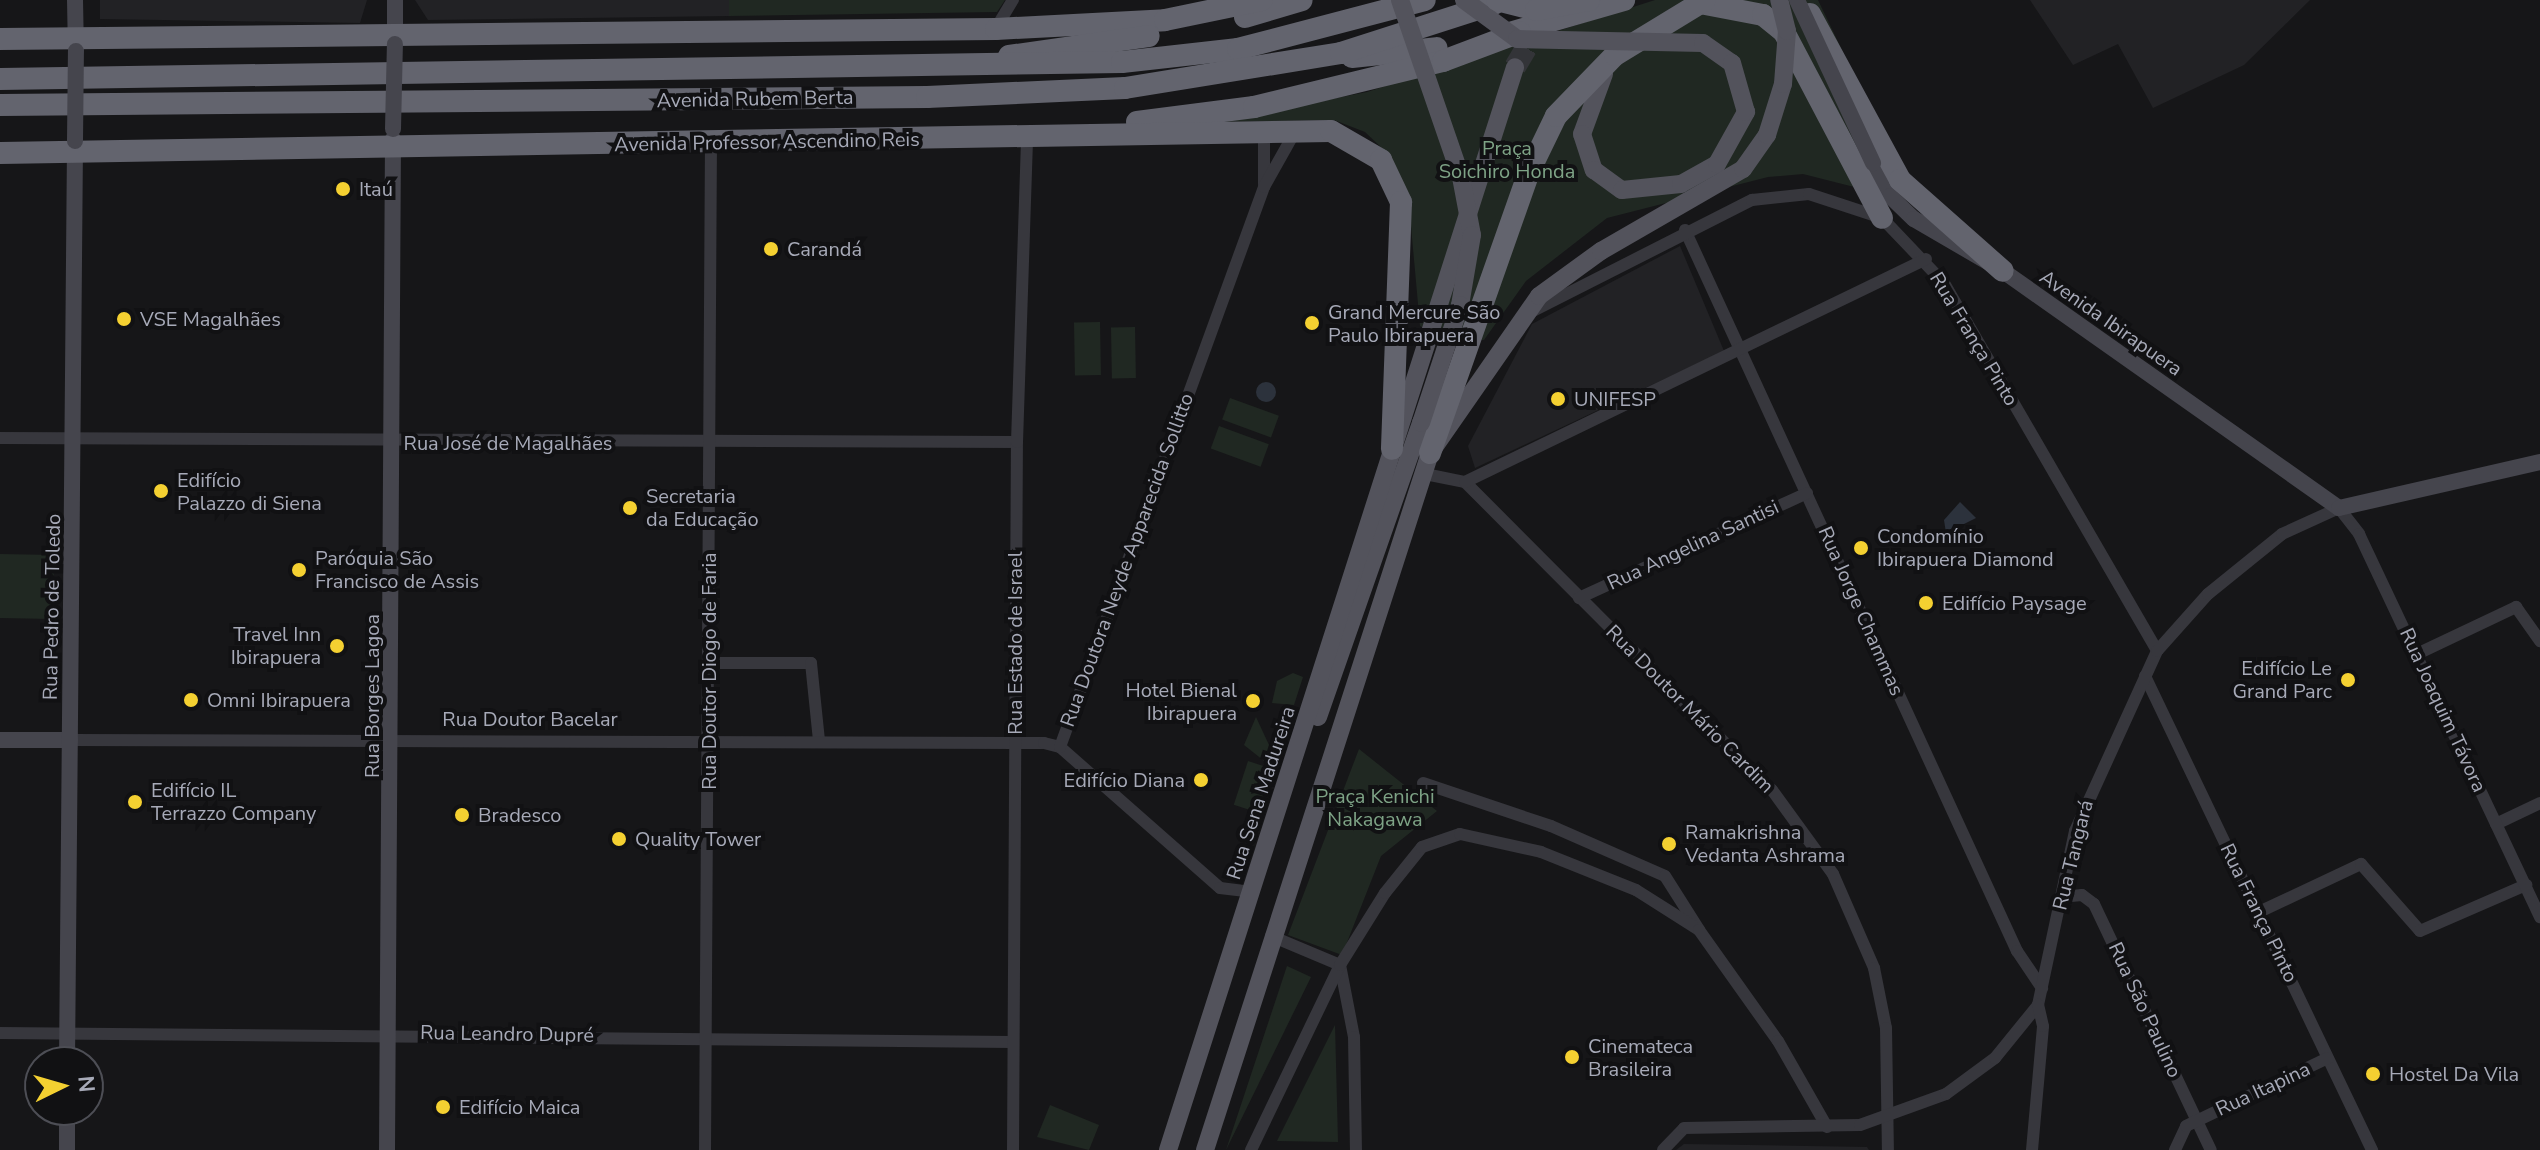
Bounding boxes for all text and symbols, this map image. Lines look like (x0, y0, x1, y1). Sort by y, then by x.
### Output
street label: Avenida Rubem Berta (656, 85, 854, 113)
street label: Avenida Professor Ascendino Reis (614, 127, 920, 157)
park label: Praça Soichiro Honda (1439, 137, 1575, 184)
place label: Itaú (359, 177, 393, 201)
marker: Itaú (334, 180, 352, 198)
place label: Carandá (787, 237, 862, 261)
marker: Carandá (762, 240, 780, 258)
street label: Avenida Ibirapuera (2035, 265, 2187, 381)
street label: Rua França Pinto (1925, 268, 2023, 410)
place label: Grand Mercure São Paulo Ibirapuera (1328, 300, 1500, 347)
place label: VSE Magalhães (140, 307, 281, 331)
marker: VSE Magalhães (115, 310, 133, 328)
marker: Grand Mercure São Paulo Ibirapuera (1303, 314, 1321, 332)
place label: UNIFESP (1574, 387, 1656, 411)
street label: Rua Doutora Neyde Apparecida Sollitto (1055, 390, 1199, 730)
marker: UNIFESP (1549, 390, 1567, 408)
street label: Rua José de Magalhães (404, 431, 612, 455)
place label: Edifício Palazzo di Siena (177, 468, 322, 515)
marker: Edifício Palazzo di Siena (152, 482, 170, 500)
place label: Secretaria da Educação (646, 484, 759, 531)
street label: Rua Angelina Santisi (1603, 495, 1783, 595)
marker: Secretaria da Educação (621, 499, 639, 517)
street label: Rua Pedro de Toledo (38, 514, 66, 700)
street label: Rua Jorge Chammas (1813, 523, 1909, 699)
place label: Condomínio Ibirapuera Diamond (1877, 524, 2054, 571)
marker: Condomínio Ibirapuera Diamond (1852, 539, 1870, 557)
place label: Paróquia São Francisco de Assis (315, 546, 479, 593)
street label: Rua Estado de Israel (1003, 551, 1027, 735)
street label: Rua Doutor Diogo de Faria (697, 552, 721, 790)
marker: Paróquia São Francisco de Assis (290, 561, 308, 579)
place label: Edifício Paysage (1942, 591, 2087, 615)
marker: Edifício Paysage (1917, 594, 1935, 612)
street label: Rua Borges Lagoa (360, 614, 384, 778)
street label: Rua Doutor Mário Cardim (1601, 620, 1779, 798)
place label: Travel Inn Ibirapuera (231, 622, 321, 669)
street label: Rua Joaquim Távora (2394, 624, 2492, 796)
marker: Travel Inn Ibirapuera (328, 637, 346, 655)
place label: Edifício Le Grand Parc (2233, 656, 2332, 703)
marker: Edifício Le Grand Parc (2339, 671, 2357, 689)
place label: Hotel Bienal Ibirapuera (1125, 678, 1237, 725)
place label: Omni Ibirapuera (207, 688, 351, 712)
marker: Omni Ibirapuera (182, 691, 200, 709)
marker: Hotel Bienal Ibirapuera (1244, 692, 1262, 710)
street label: Rua Sena Madureira (1222, 703, 1300, 883)
street label: Rua Doutor Bacelar (442, 707, 618, 731)
place label: Edifício Diana (1064, 768, 1185, 792)
marker: Edifício Diana (1192, 771, 1210, 789)
place label: Edifício IL Terrazzo Company (151, 778, 316, 825)
park label: Praça Kenichi Nakagawa (1315, 784, 1435, 831)
marker: Edifício IL Terrazzo Company (126, 793, 144, 811)
street label: Rua Tangará (2048, 797, 2098, 913)
place label: Bradesco (478, 803, 561, 827)
marker: Bradesco (453, 806, 471, 824)
place label: Ramakrishna Vedanta Ashrama (1685, 820, 1845, 867)
place label: Quality Tower (635, 827, 761, 851)
marker: Quality Tower (610, 830, 628, 848)
marker: Ramakrishna Vedanta Ashrama (1660, 835, 1678, 853)
street label: Rua França Pinto (2215, 840, 2303, 986)
street label: Rua São Paulino (2103, 939, 2187, 1081)
street label: Rua Leandro Dupré (420, 1020, 594, 1048)
place label: Cinemateca Brasileira (1588, 1034, 1693, 1081)
north arrow (24, 1046, 104, 1126)
marker: Cinemateca Brasileira (1563, 1048, 1581, 1066)
street label: Rua Itapina (2212, 1057, 2314, 1121)
place label: Hostel Da Vila (2389, 1062, 2519, 1086)
marker: Hostel Da Vila (2364, 1065, 2382, 1083)
text: N (70, 1075, 102, 1094)
place label: Edifício Maica (459, 1095, 580, 1119)
marker: Edifício Maica (434, 1098, 452, 1116)

